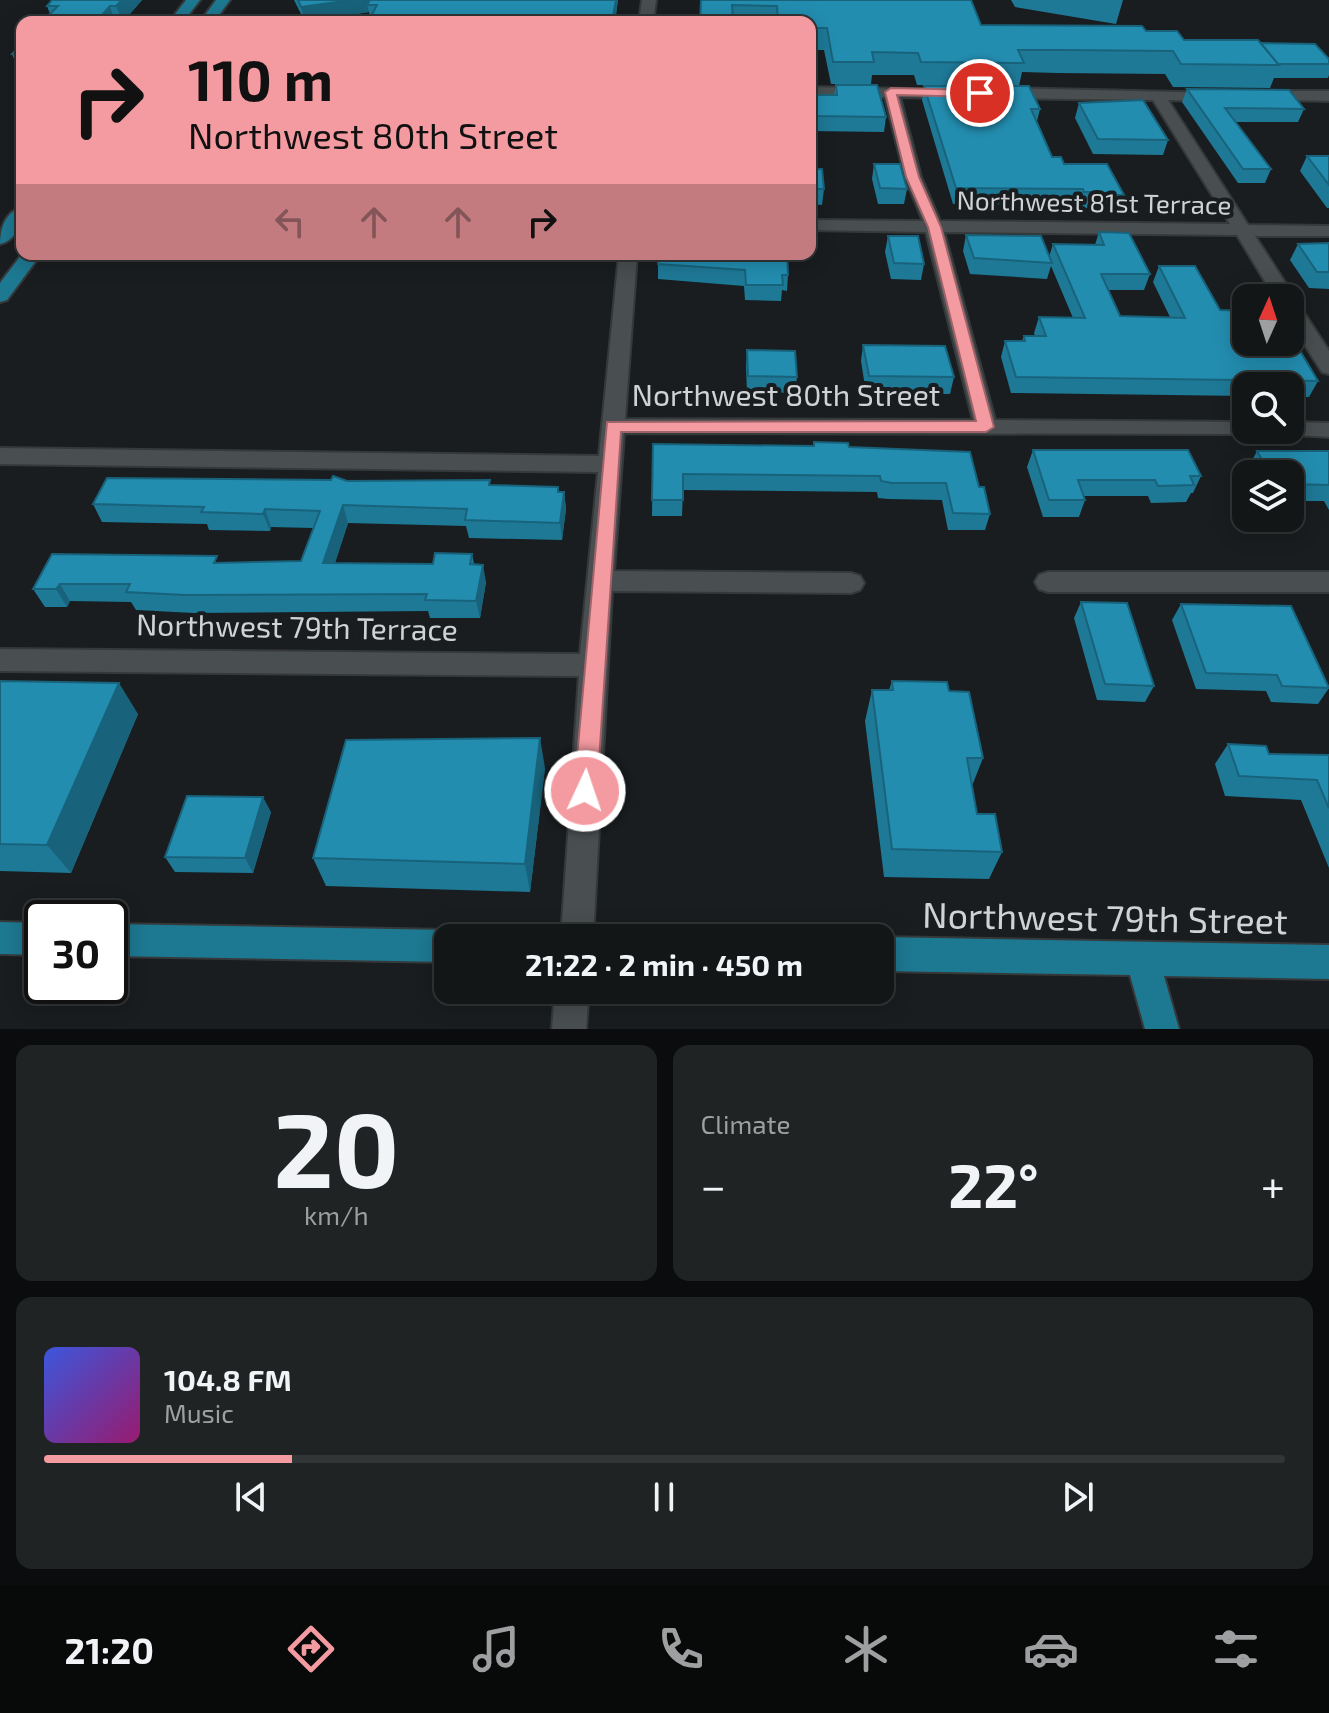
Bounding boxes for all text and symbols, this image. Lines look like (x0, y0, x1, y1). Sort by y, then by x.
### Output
text: 110 m (188, 45, 333, 112)
icon: right (56, 48, 160, 152)
pin (946, 59, 1014, 127)
icon: arrive (958, 71, 1002, 115)
text: Northwest 80th Street (188, 113, 558, 156)
street label: Northwest 81st Terrace (956, 184, 1232, 219)
icon: left (268, 200, 312, 244)
icon: ahead (352, 200, 396, 244)
icon: ahead (436, 200, 480, 244)
icon: right (520, 200, 564, 244)
north arrow (1232, 284, 1304, 356)
map controls (1232, 284, 1304, 532)
button: search (1232, 372, 1304, 444)
street label: Northwest 80th Street (632, 376, 940, 412)
button: layers (1232, 460, 1304, 532)
street label: Northwest 79th Terrace (136, 605, 458, 647)
position arrow (543, 749, 627, 833)
street label: Northwest 79th Street (922, 892, 1288, 941)
speed limit sign: 30 (24, 900, 128, 1004)
text: 21:22 · 2 min · 450 m (525, 946, 803, 982)
text: 20 (273, 1084, 399, 1209)
text: Climate (701, 1108, 790, 1139)
text: 22° (948, 1148, 1039, 1220)
text: − (701, 1158, 726, 1211)
text: + (1261, 1158, 1285, 1211)
text: km/h (304, 1199, 369, 1230)
text: 104.8 FM (164, 1361, 292, 1397)
text: Music (164, 1397, 234, 1428)
icon: previous (229, 1475, 273, 1519)
icon: pause (642, 1475, 686, 1519)
icon: next (1056, 1475, 1100, 1519)
icon: directions (283, 1621, 339, 1677)
icon: music (468, 1621, 524, 1677)
icon: phone (653, 1621, 709, 1677)
icon: climate (838, 1621, 894, 1677)
icon: car (1023, 1621, 1079, 1677)
icon: filters (1208, 1621, 1264, 1677)
text: 21:20 (65, 1628, 154, 1671)

